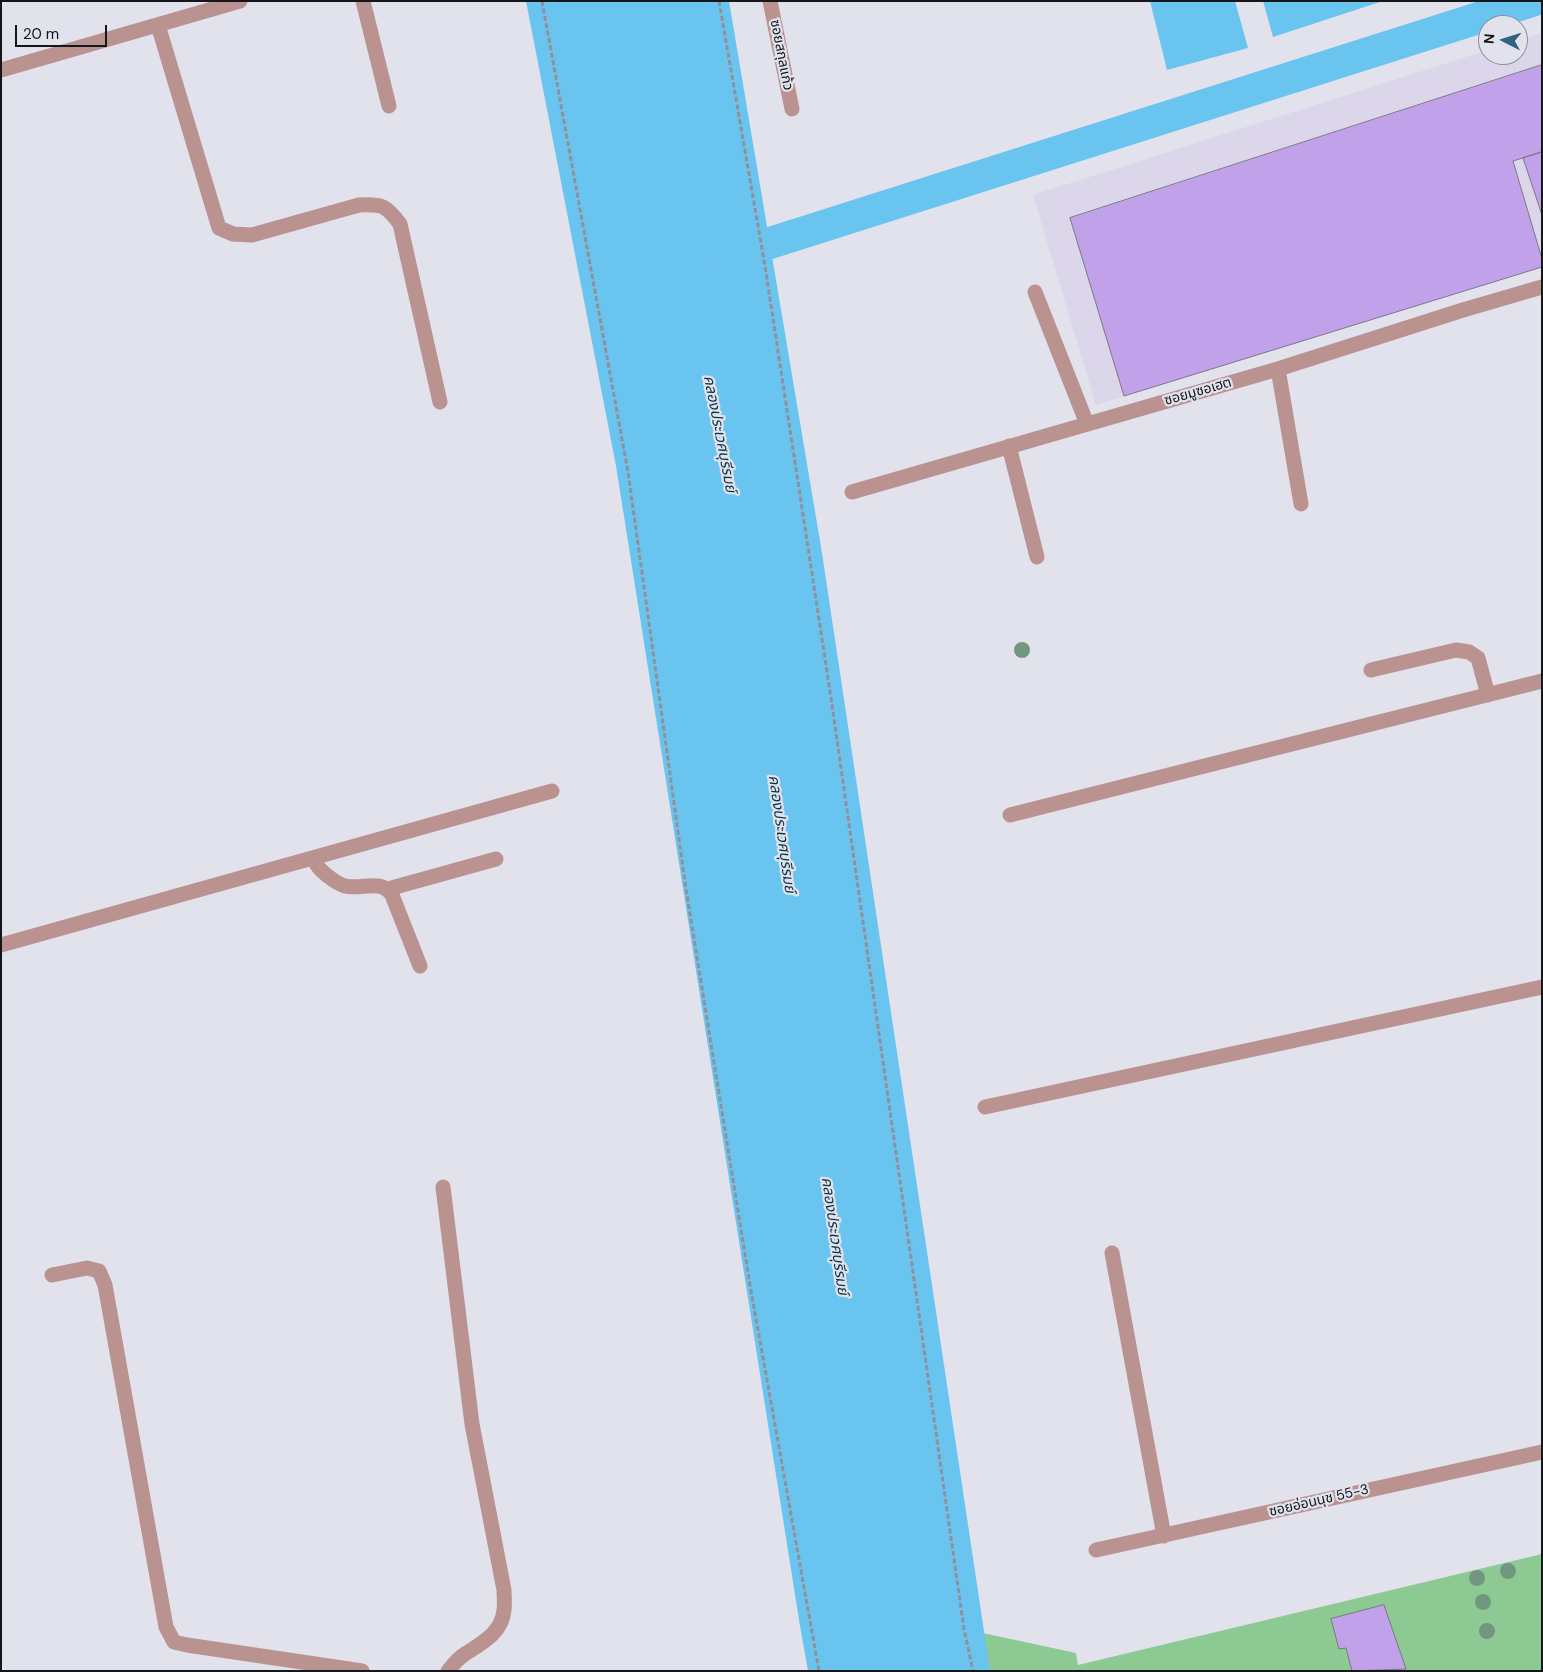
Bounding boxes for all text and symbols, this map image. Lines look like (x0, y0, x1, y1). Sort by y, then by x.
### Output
scale bar (18, 15, 110, 47)
north arrow (1478, 15, 1528, 65)
street label: ซอยสกุลแก้ว (766, 18, 796, 92)
text: 20 m (23, 24, 59, 44)
text: N (1480, 33, 1498, 45)
water label: คลองประเวศบุรีรมย์ (699, 374, 739, 494)
street label: ซอยมูซอเฮต (1162, 374, 1234, 410)
water label: คลองประเวศบุรีรมย์ (764, 774, 798, 894)
water label: คลองประเวศบุรีรมย์ (817, 1176, 851, 1296)
street label: ซอยอ่อนนุช 55-3 (1268, 1481, 1370, 1521)

